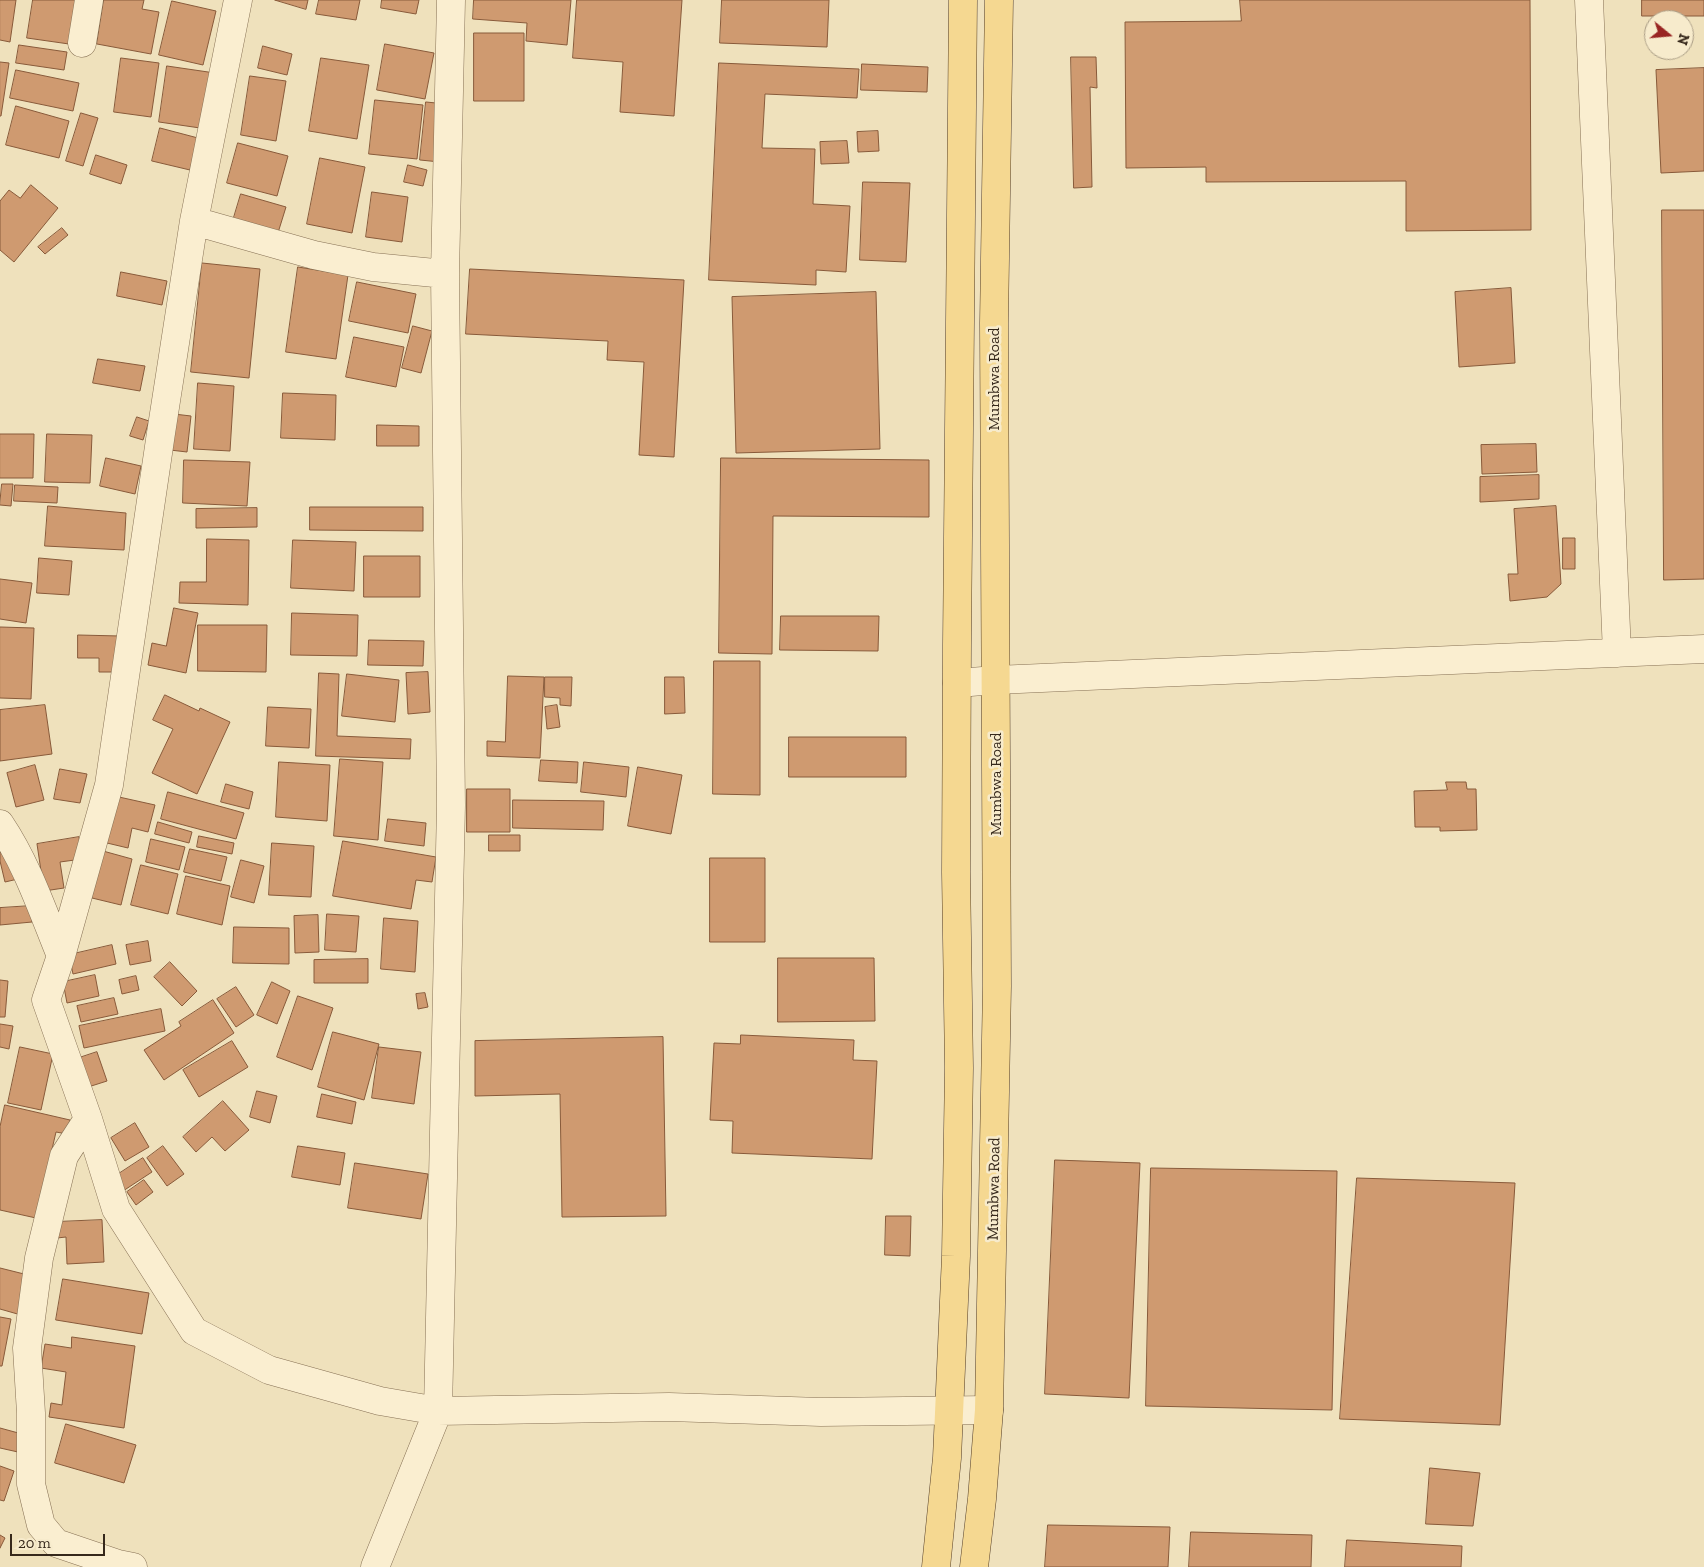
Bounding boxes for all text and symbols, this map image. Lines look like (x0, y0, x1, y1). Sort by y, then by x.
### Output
north arrow (1644, 10, 1694, 60)
text: N (1673, 32, 1693, 47)
street label: Mumbwa Road (984, 327, 1004, 431)
street label: Mumbwa Road (986, 732, 1006, 836)
street label: Mumbwa Road (984, 1137, 1004, 1241)
scale bar (12, 1524, 108, 1556)
text: 20 m (18, 1534, 51, 1552)

